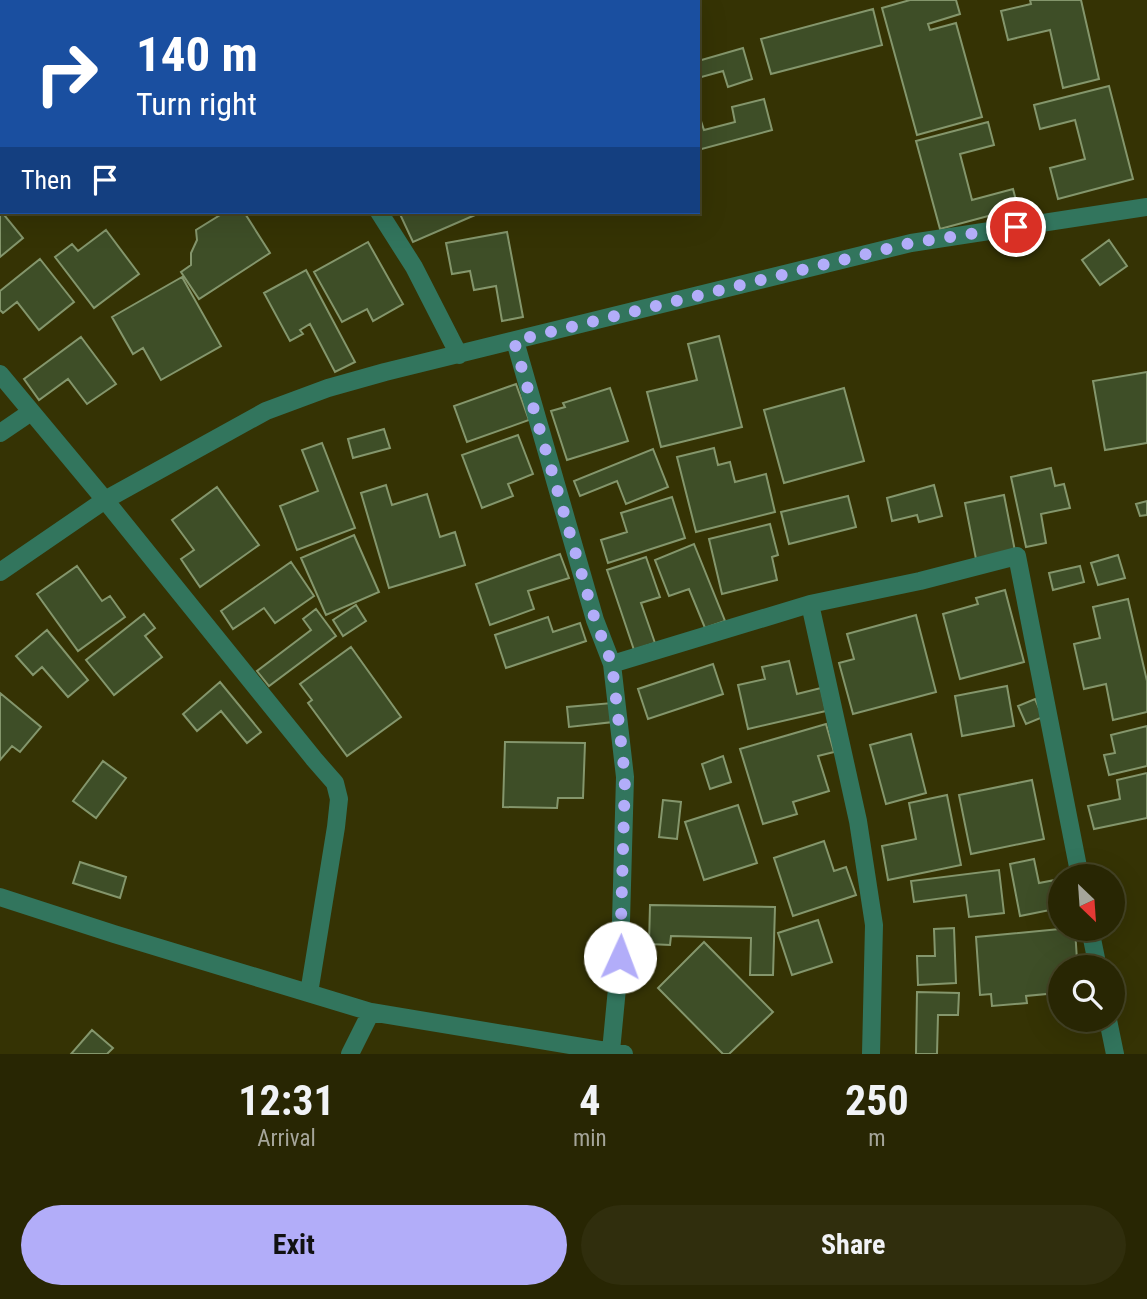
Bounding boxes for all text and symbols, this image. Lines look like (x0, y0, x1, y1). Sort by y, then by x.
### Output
text: 140 m (136, 26, 258, 83)
icon: right (21, 28, 112, 119)
text: Turn right (136, 85, 257, 123)
icon: arrive (86, 161, 124, 199)
text: Then (21, 165, 72, 195)
pin (986, 197, 1046, 257)
icon: arrive (997, 208, 1035, 246)
north arrow (1048, 864, 1125, 942)
map controls (1048, 864, 1125, 1032)
position arrow (583, 920, 657, 994)
button: search (1048, 955, 1125, 1032)
text: 12:31 (238, 1076, 335, 1125)
text: 4 (579, 1076, 600, 1125)
text: 250 (845, 1076, 909, 1125)
text: Arrival (257, 1125, 316, 1152)
text: min (573, 1125, 607, 1152)
text: m (868, 1125, 885, 1152)
button: Exit (21, 1205, 567, 1285)
button: Share (581, 1205, 1126, 1285)

